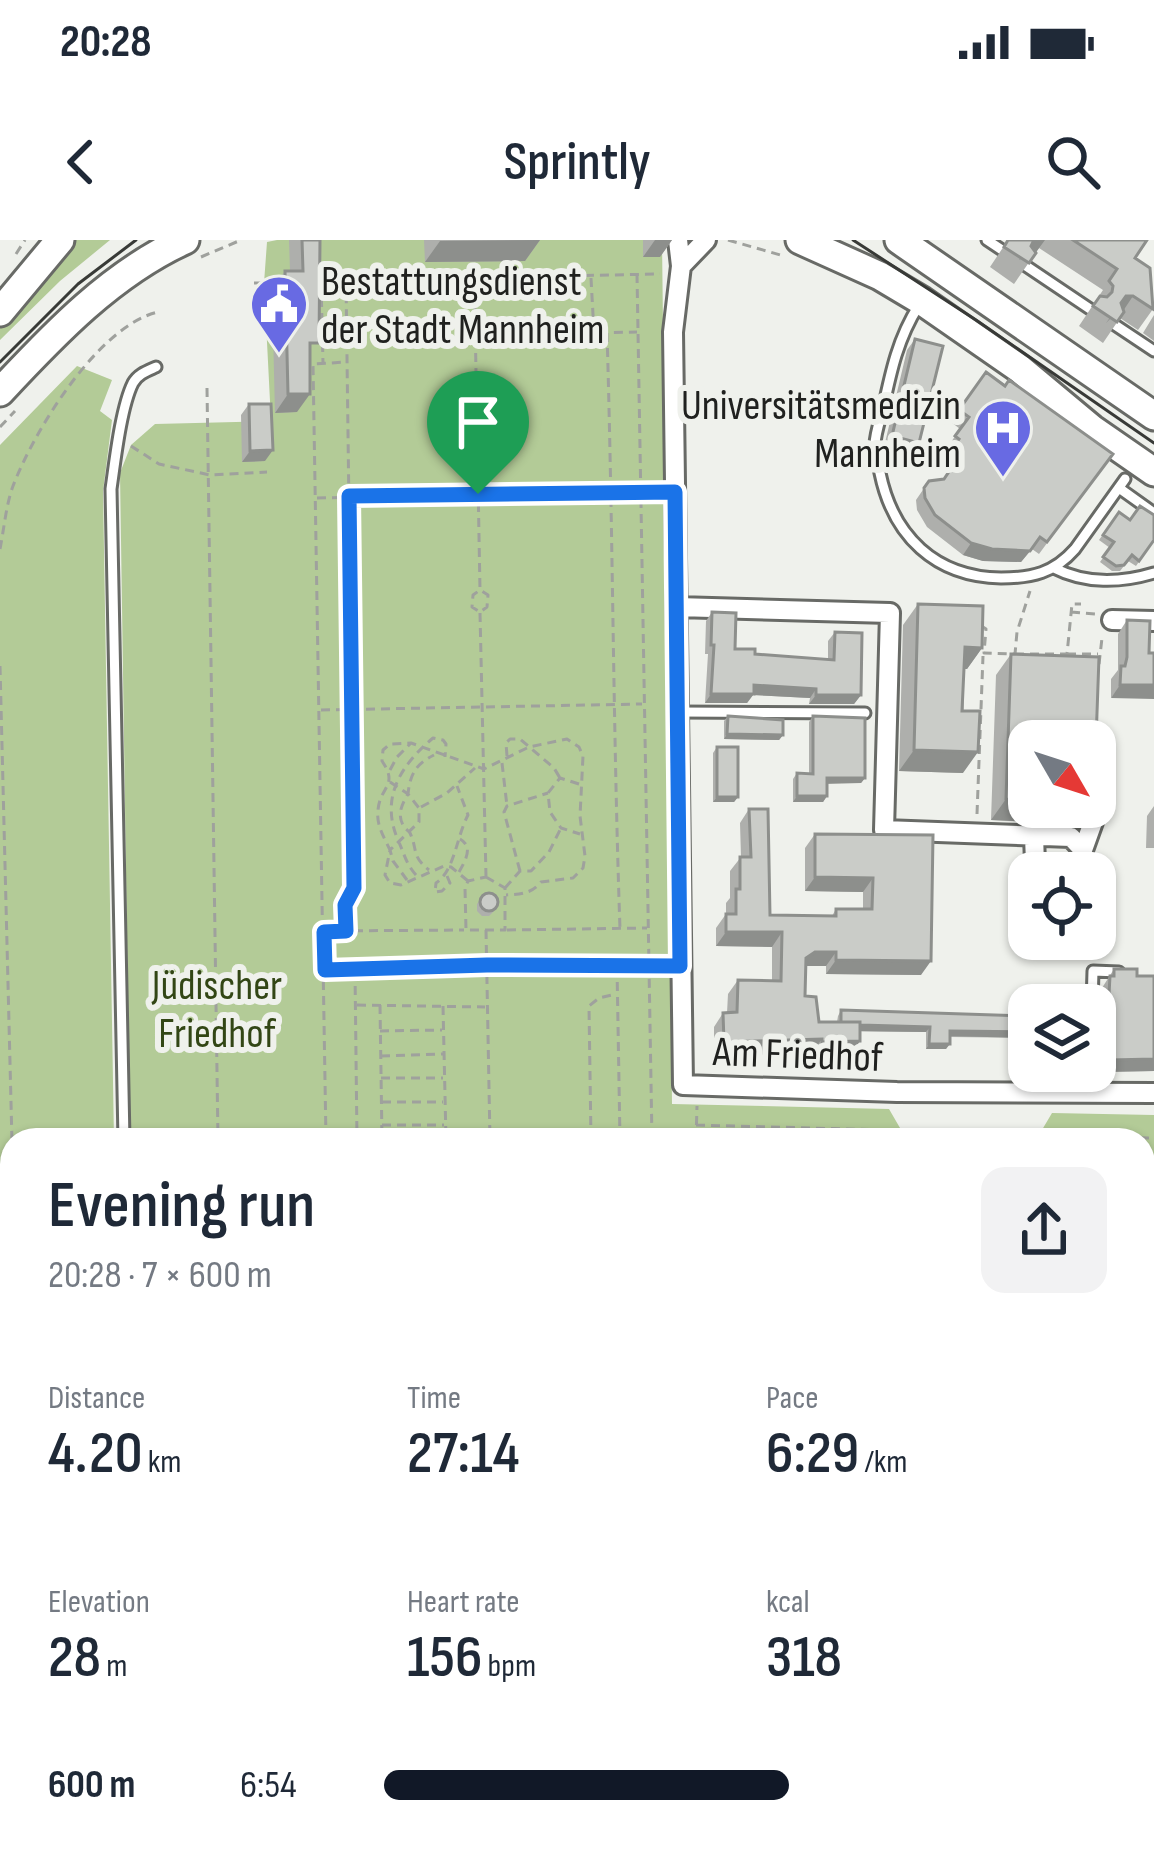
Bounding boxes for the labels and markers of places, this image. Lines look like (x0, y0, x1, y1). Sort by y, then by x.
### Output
place label: Bestattungsdienst der Stadt Mannheim (321, 257, 605, 356)
public building icon: Bestattungsdienst der Stadt Mannheim (248, 273, 310, 355)
pin (427, 371, 529, 494)
place label: Universitätsmedizin Mannheim (681, 381, 961, 480)
hospital icon: Universitätsmedizin Mannheim (972, 397, 1034, 479)

